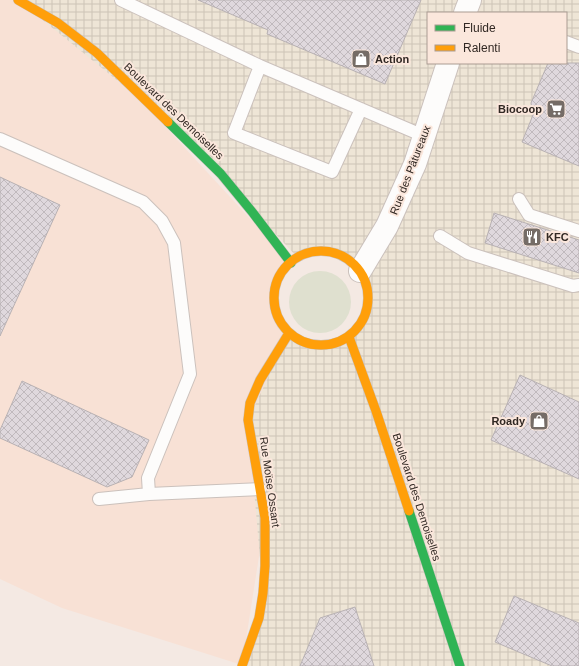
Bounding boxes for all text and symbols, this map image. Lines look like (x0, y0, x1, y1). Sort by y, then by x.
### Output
legend (427, 12, 567, 64)
text: Fluide (463, 21, 496, 35)
text: Ralenti (463, 41, 500, 55)
shop icon: Action (350, 48, 372, 70)
place label: Action (375, 53, 410, 65)
street label: Boulevard des Demoiselles (122, 60, 226, 162)
supermarket icon: Biocoop (545, 98, 567, 120)
place label: Biocoop (498, 103, 542, 115)
street label: Rue des Pâtureaux (388, 123, 433, 216)
restaurant icon: KFC (521, 226, 543, 248)
place label: KFC (546, 231, 569, 243)
shop icon: Roady (528, 410, 550, 432)
place label: Roady (491, 415, 526, 427)
street label: Boulevard des Demoiselles (391, 432, 443, 563)
street label: Rue Moïse Ossant (258, 436, 282, 528)

